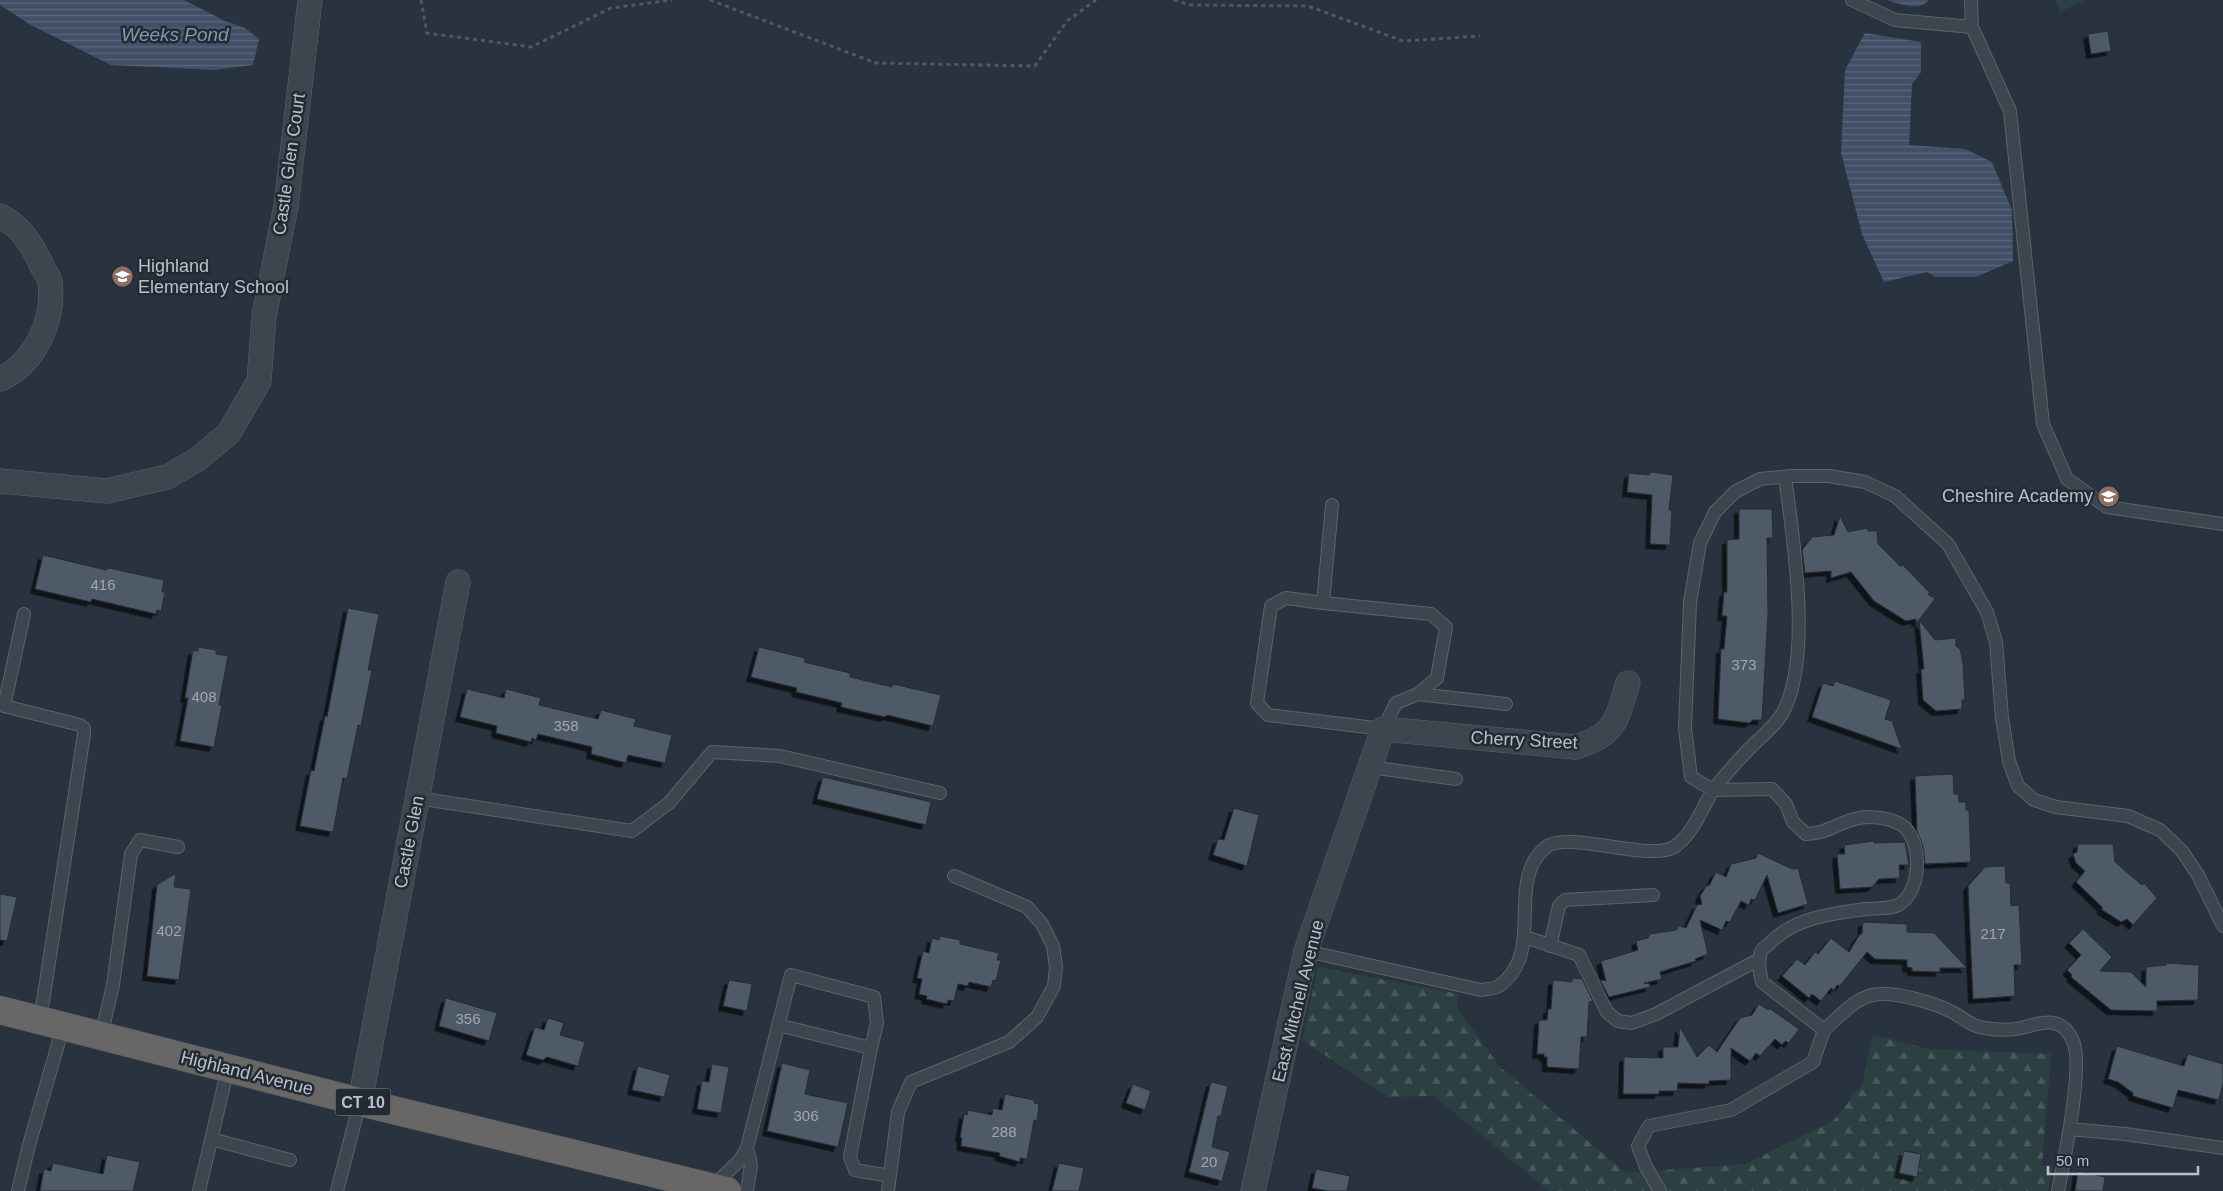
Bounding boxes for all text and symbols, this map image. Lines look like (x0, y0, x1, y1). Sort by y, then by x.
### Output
water label: Weeks Pond (121, 24, 230, 45)
street label: Castle Glen Court (269, 92, 309, 236)
place label: Highland Elementary School (138, 256, 289, 297)
school or university icon: Highland Elementary School (110, 264, 134, 288)
school or university icon: Cheshire Academy (2097, 484, 2121, 508)
place label: Cheshire Academy (1942, 486, 2093, 506)
house number: 416 (90, 576, 116, 593)
house number: 373 (1731, 656, 1757, 673)
house number: 408 (191, 688, 217, 705)
house number: 358 (553, 717, 579, 734)
street label: Cherry Street (1470, 727, 1578, 753)
street label: Castle Glen (390, 794, 428, 890)
street label: East Mitchell Avenue (1268, 918, 1328, 1084)
house number: 402 (156, 922, 182, 939)
house number: 217 (1980, 925, 2006, 942)
house number: 356 (455, 1010, 481, 1027)
street label: Highland Avenue (179, 1047, 315, 1099)
road number: CT 10 (336, 1088, 390, 1116)
house number: 306 (793, 1107, 819, 1124)
house number: 288 (991, 1123, 1017, 1140)
scale bar (2048, 1144, 2198, 1176)
text: 50 m (2056, 1152, 2089, 1169)
house number: 20 (1201, 1153, 1217, 1170)

